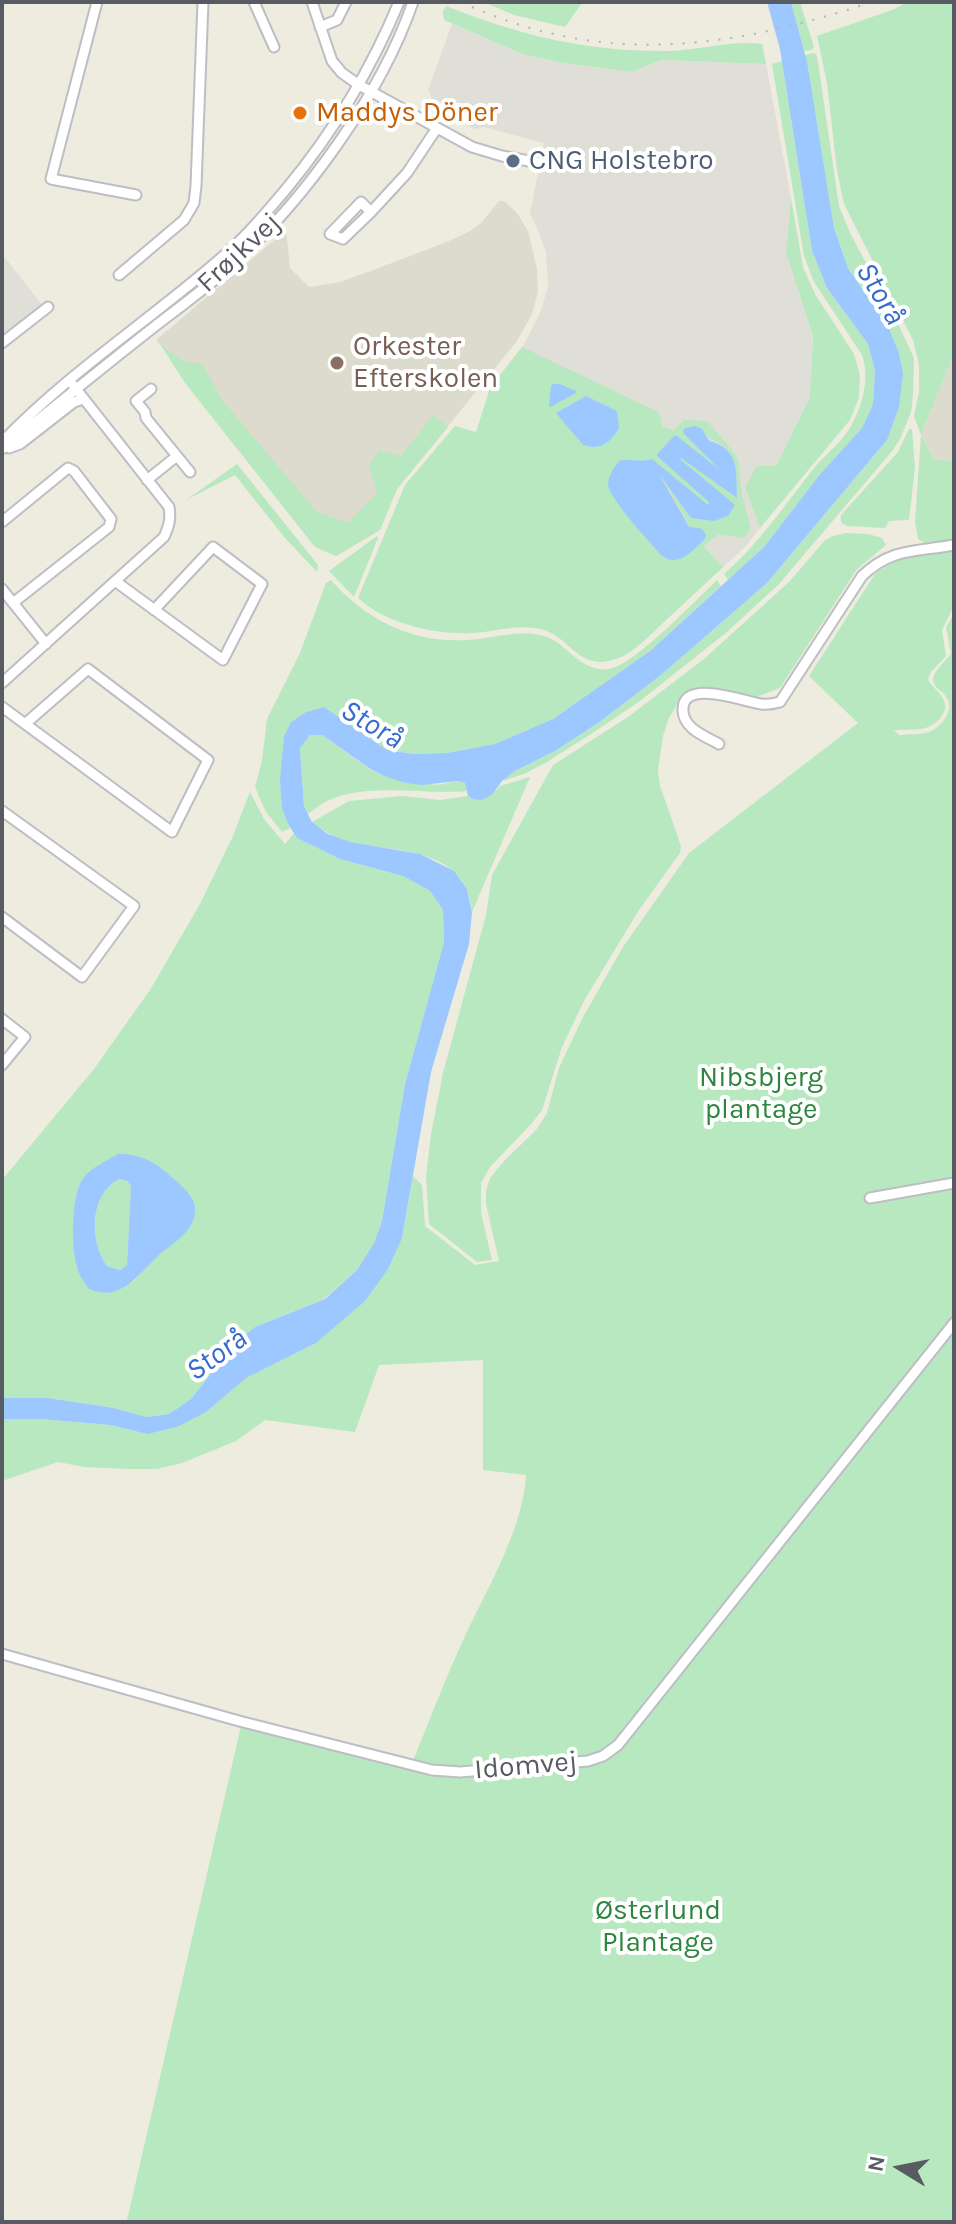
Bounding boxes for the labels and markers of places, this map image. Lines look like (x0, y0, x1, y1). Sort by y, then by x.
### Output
place label: Maddys Döner (316, 96, 498, 130)
marker: Maddys Döner (291, 104, 309, 122)
place label: CNG Holstebro (529, 144, 713, 178)
marker: CNG Holstebro (504, 152, 522, 170)
place label: Orkester Efterskolen (353, 330, 498, 396)
marker: Orkester Efterskolen (328, 354, 346, 372)

